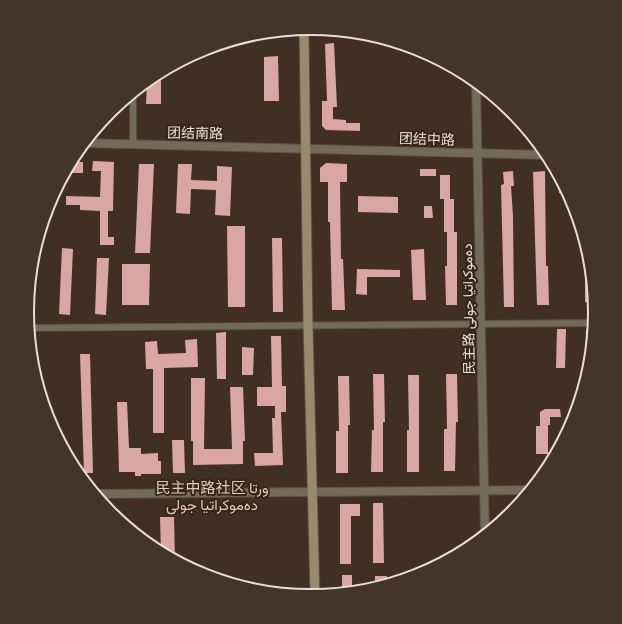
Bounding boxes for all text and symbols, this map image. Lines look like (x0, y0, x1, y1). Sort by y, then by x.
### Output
street label: 团结南路 (167, 124, 223, 142)
street label: 团结中路 (399, 129, 455, 149)
street label: 民主路 دەموكراتيا جولى (458, 243, 478, 375)
district label: 民主中路社区 ورتا دەموكراتيا جولى (155, 478, 269, 515)

